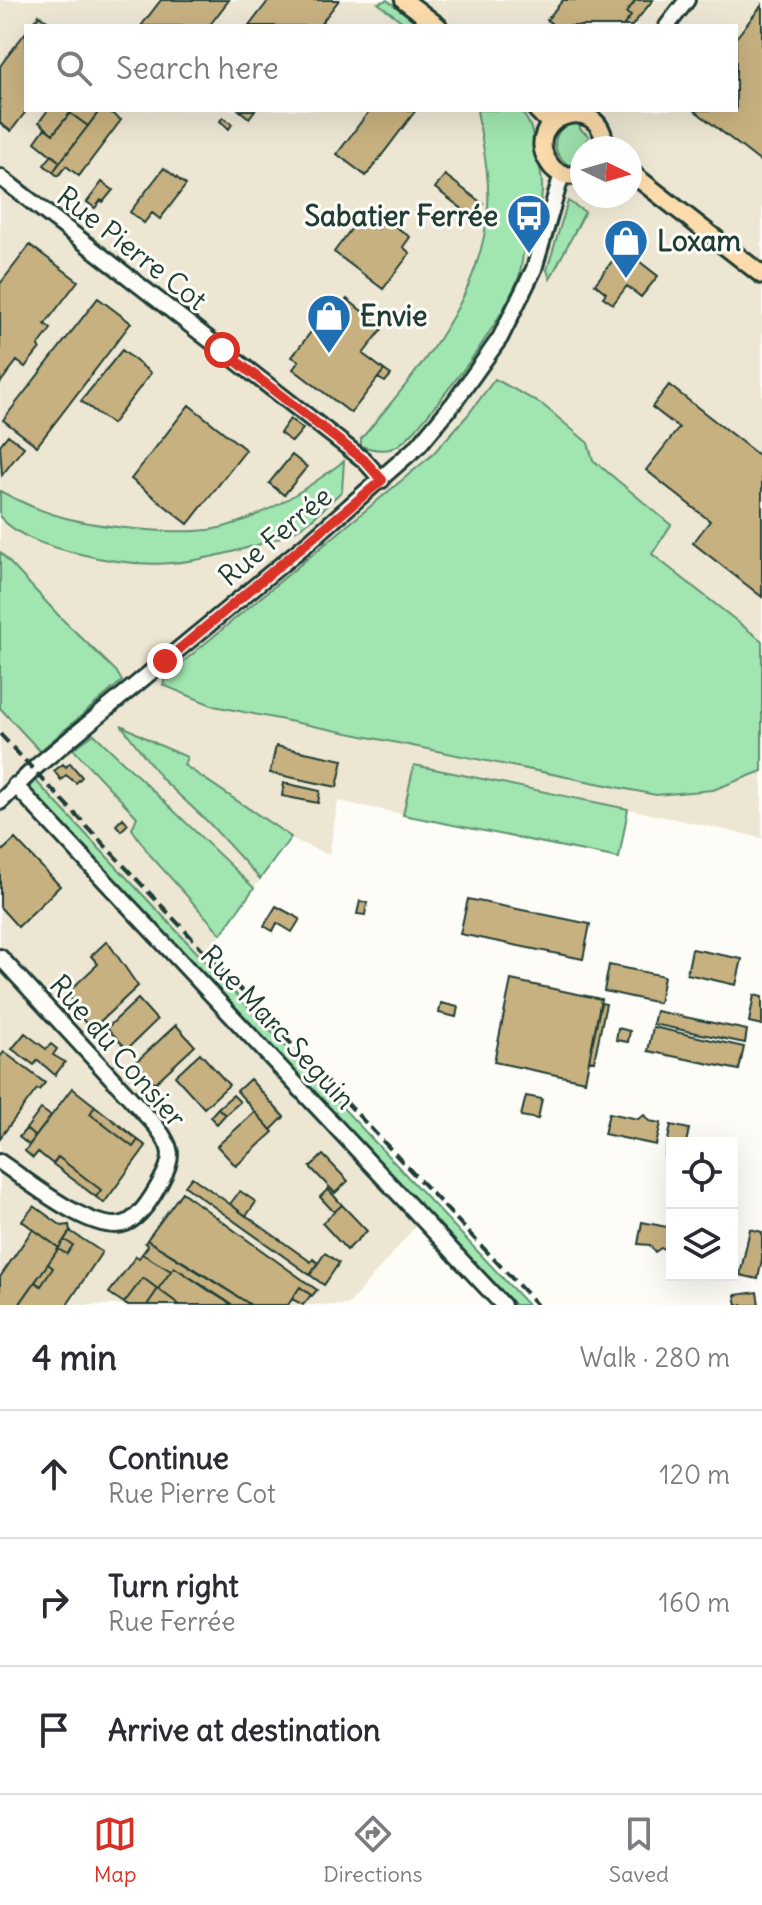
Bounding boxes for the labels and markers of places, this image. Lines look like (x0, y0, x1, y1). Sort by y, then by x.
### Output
bus stop icon: Sabatier Ferrée (505, 192, 553, 255)
place label: Sabatier Ferrée (305, 198, 498, 234)
shop icon: Loxam (602, 217, 650, 280)
place label: Loxam (657, 223, 742, 259)
shop icon: Envie (305, 292, 353, 355)
place label: Envie (360, 298, 427, 334)

